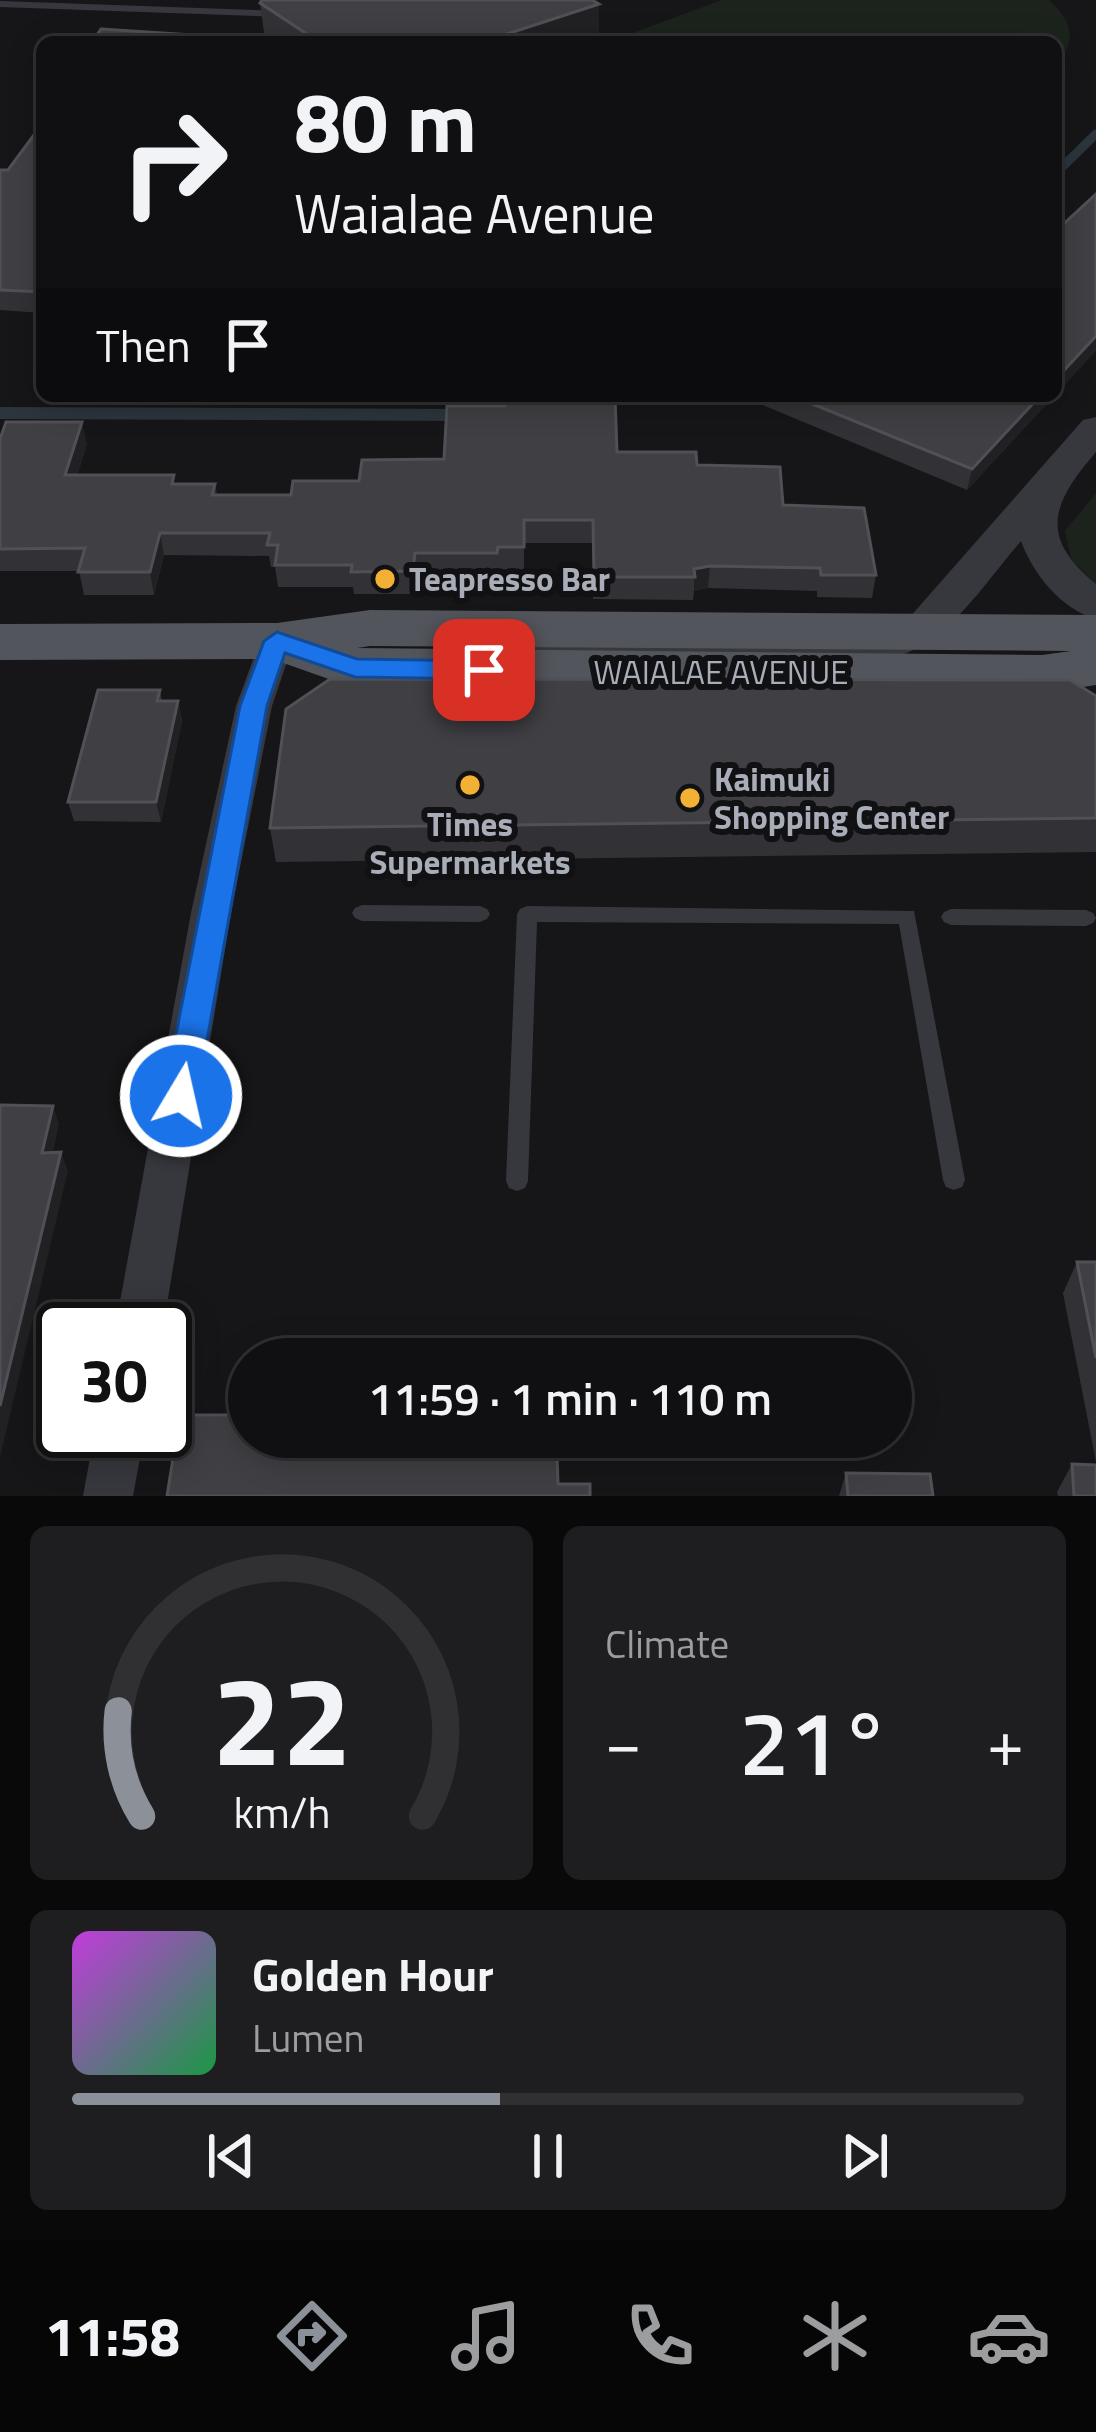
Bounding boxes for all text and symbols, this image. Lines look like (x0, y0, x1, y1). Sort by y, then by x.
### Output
text: 80 m (294, 57, 477, 185)
icon: right (96, 84, 252, 240)
text: Waialae Avenue (294, 172, 655, 254)
text: Then (96, 311, 191, 379)
icon: arrive (215, 312, 281, 378)
place label: Teapresso Bar (409, 554, 610, 604)
marker: Teapresso Bar (372, 566, 398, 592)
pin (433, 619, 535, 721)
icon: arrive (451, 637, 517, 703)
street label: WAIALAE AVENUE (594, 647, 848, 697)
place label: Kaimuki Shopping Center (714, 754, 949, 842)
marker: Times Supermarkets (457, 772, 483, 798)
marker: Kaimuki Shopping Center (677, 785, 703, 811)
place label: Times Supermarkets (369, 799, 571, 887)
position arrow (118, 1033, 244, 1159)
speed limit sign: 30 (36, 1302, 192, 1458)
text: 11:59 · 1 min · 110 m (368, 1364, 772, 1432)
text: Climate (605, 1614, 729, 1673)
text: 22 (212, 1624, 351, 1813)
text: 21° (739, 1673, 890, 1810)
text: − (605, 1691, 642, 1792)
text: + (987, 1691, 1024, 1792)
text: km/h (233, 1779, 330, 1845)
text: Golden Hour (252, 1940, 494, 2008)
text: Lumen (252, 2008, 364, 2067)
icon: previous (198, 2123, 264, 2189)
icon: pause (515, 2123, 581, 2189)
icon: next (832, 2123, 898, 2189)
icon: directions (270, 2294, 354, 2378)
icon: music (444, 2294, 528, 2378)
icon: phone (618, 2294, 702, 2378)
icon: climate (793, 2294, 877, 2378)
icon: car (967, 2294, 1051, 2378)
text: 11:58 (45, 2295, 180, 2377)

